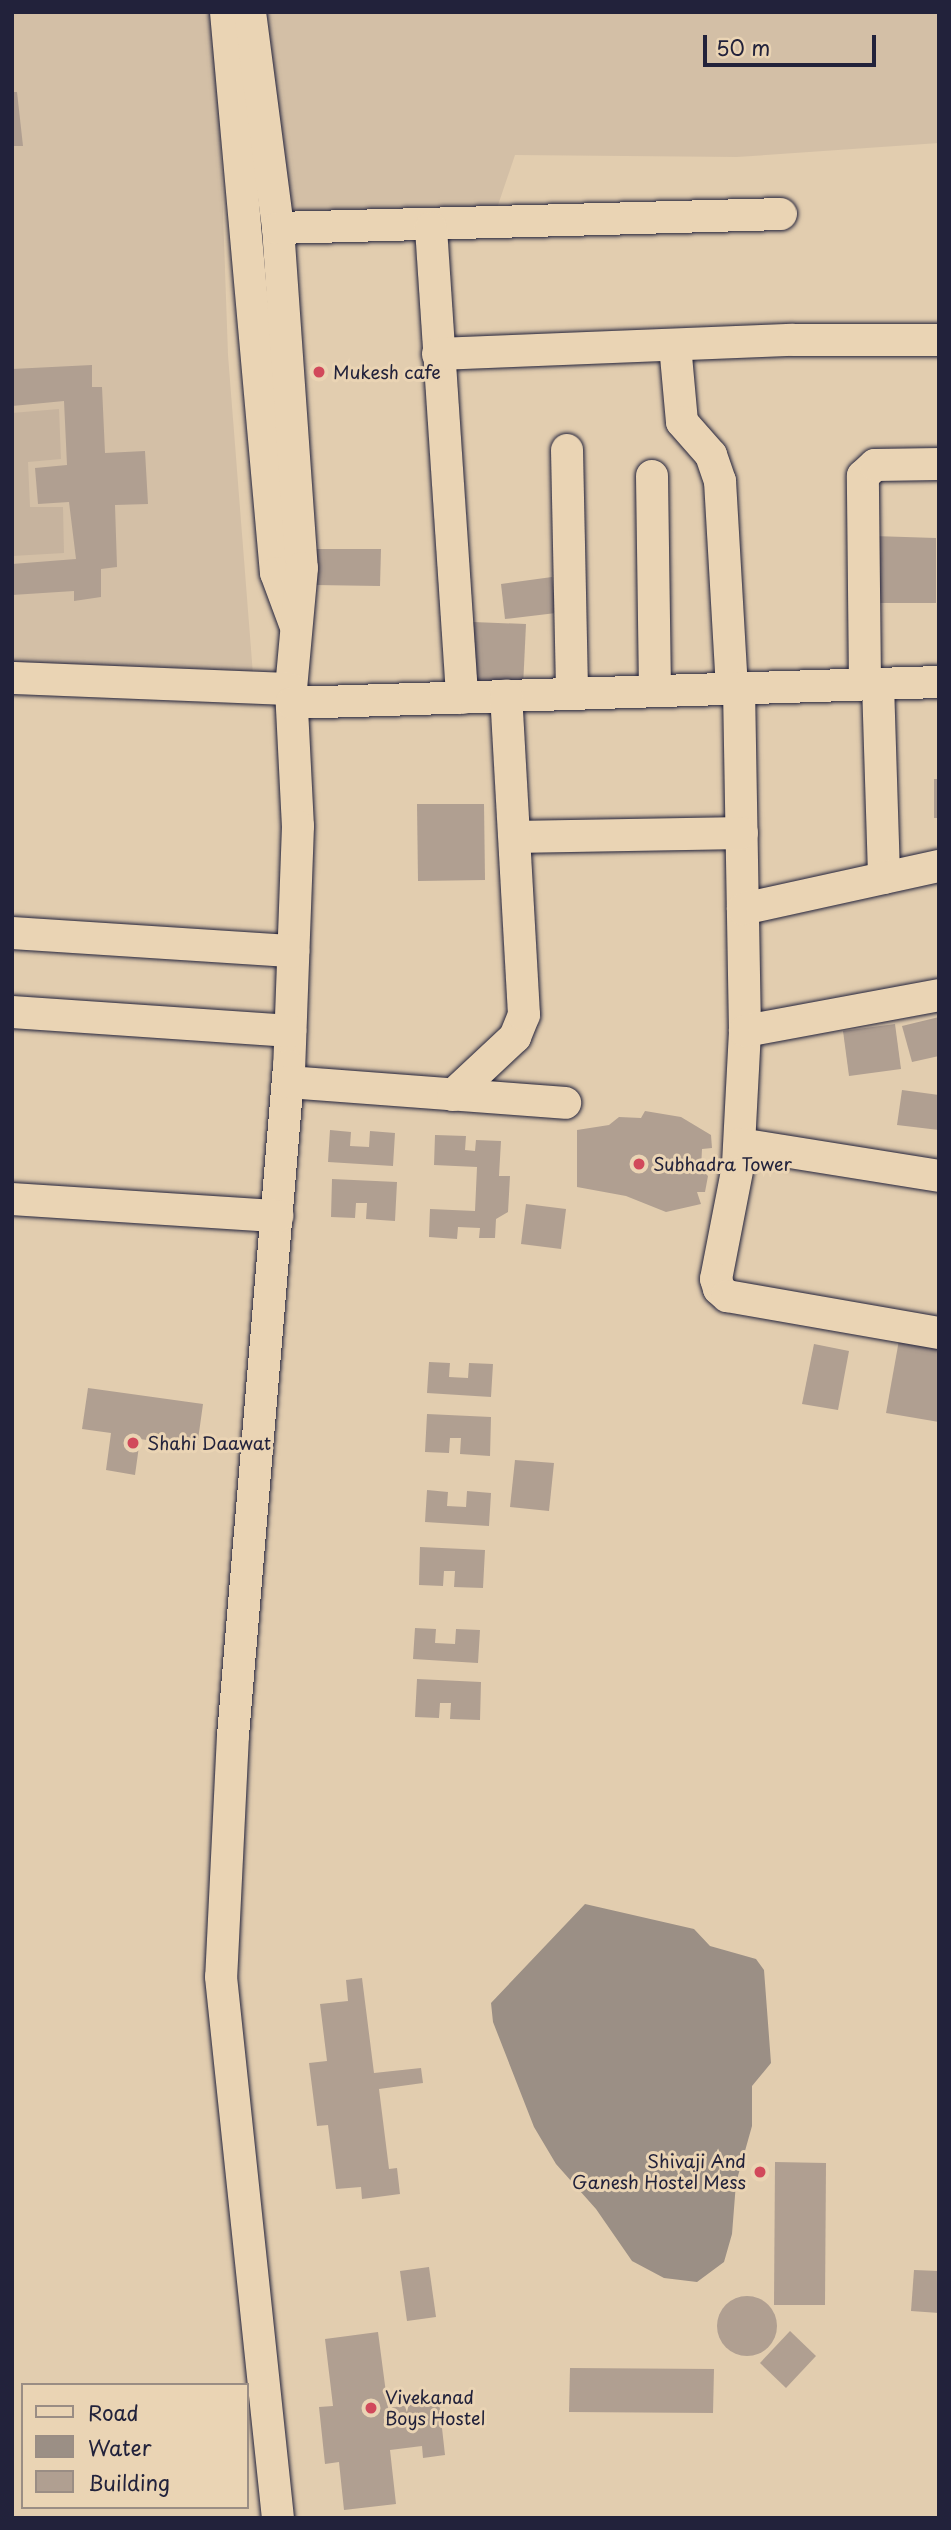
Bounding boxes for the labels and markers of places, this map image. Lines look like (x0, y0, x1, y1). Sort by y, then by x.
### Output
place label: Mukesh cafe (333, 361, 441, 383)
marker: Mukesh cafe (311, 364, 327, 380)
place label: Subhadra Tower (653, 1153, 792, 1175)
marker: Subhadra Tower (631, 1156, 647, 1172)
place label: Shahi Daawat (147, 1432, 272, 1454)
marker: Shahi Daawat (125, 1435, 141, 1451)
place label: Shivaji And Ganesh Hostel Mess (570, 2151, 746, 2194)
marker: Shivaji And Ganesh Hostel Mess (752, 2164, 768, 2180)
place label: Vivekanad Boys Hostel (385, 2387, 486, 2430)
marker: Vivekanad Boys Hostel (363, 2400, 379, 2416)

